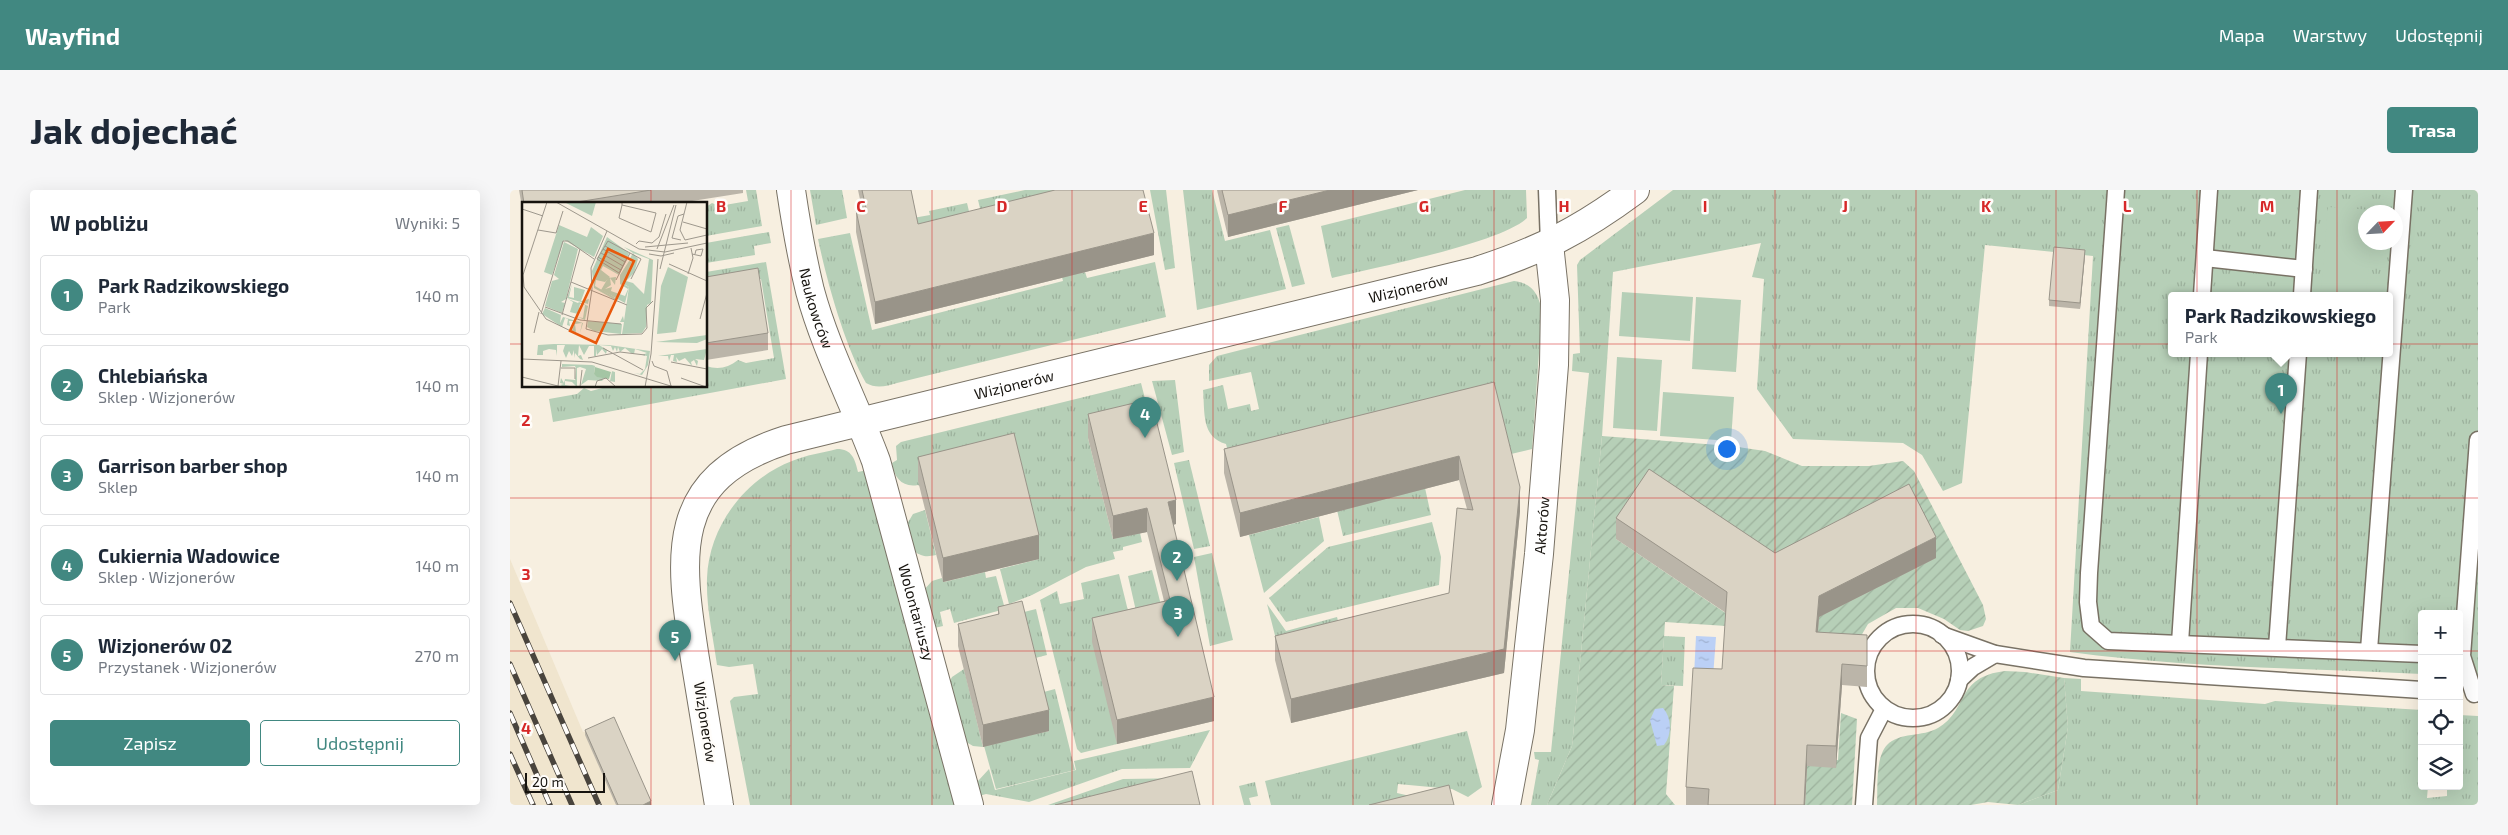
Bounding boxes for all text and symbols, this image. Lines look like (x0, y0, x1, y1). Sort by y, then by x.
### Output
text: Wayfind (25, 21, 120, 50)
text: Mapa (2219, 24, 2265, 46)
text: Warstwy (2293, 24, 2367, 46)
text: Udostępnij (2395, 24, 2483, 46)
button: Trasa (2387, 107, 2478, 153)
text: Jak dojechać (30, 109, 238, 151)
text: B (716, 196, 726, 215)
text: C (856, 196, 866, 215)
text: D (997, 196, 1008, 215)
text: E (1138, 196, 1148, 215)
text: F (1279, 196, 1288, 215)
text: G (1419, 196, 1429, 215)
text: H (1558, 196, 1570, 215)
text: I (1703, 196, 1707, 215)
text: J (1842, 196, 1848, 215)
text: K (1981, 196, 1992, 215)
text: L (2123, 196, 2132, 215)
text: M (2260, 196, 2274, 215)
inset map (522, 202, 708, 388)
north arrow (2358, 205, 2403, 250)
text: W pobliżu (50, 210, 149, 235)
text: Wyniki: 5 (395, 213, 460, 232)
street label: Naukowców (796, 266, 838, 351)
street label: Wizjonerów (1367, 269, 1450, 306)
text: Park Radzikowskiego (98, 274, 289, 297)
text: 1 (64, 286, 70, 305)
text: 140 m (416, 286, 459, 305)
popup (2168, 292, 2393, 357)
text: Park (98, 297, 131, 316)
text: Park Radzikowskiego (2185, 304, 2376, 327)
text: Park (2185, 327, 2218, 346)
text: Chlebiańska (98, 364, 208, 387)
street label: Wizjonerów (972, 366, 1056, 403)
pin: 1 (2265, 373, 2297, 414)
text: 2 (62, 376, 72, 395)
text: 140 m (416, 376, 459, 395)
text: Sklep · Wizjonerów (98, 387, 235, 406)
pin: 4 (1129, 397, 1161, 438)
text: 2 (521, 410, 531, 429)
your location (1714, 436, 1740, 462)
text: Garrison barber shop (98, 454, 288, 477)
text: 3 (62, 466, 72, 485)
text: 140 m (416, 466, 459, 485)
text: Sklep (98, 477, 138, 496)
street label: Aktorów (1530, 496, 1553, 555)
pin: 2 (1161, 540, 1193, 581)
text: Cukiernia Wadowice (98, 544, 280, 567)
text: 4 (62, 556, 72, 575)
text: 140 m (416, 556, 459, 575)
street label: Wolontariuszy (895, 562, 939, 663)
text: 3 (521, 564, 531, 583)
text: Sklep · Wizjonerów (98, 567, 235, 586)
pin: 3 (1162, 596, 1194, 637)
map controls (2418, 610, 2463, 790)
button: + (2418, 610, 2463, 655)
pin: 5 (659, 620, 691, 661)
text: Wizjonerów 02 (98, 634, 232, 657)
text: 5 (63, 646, 71, 665)
text: 270 m (415, 646, 459, 665)
button: − (2418, 655, 2463, 700)
text: Przystanek · Wizjonerów (98, 657, 277, 676)
street label: Wizjonerów (690, 680, 721, 764)
button: locate (2418, 700, 2463, 745)
text: 4 (521, 718, 531, 737)
button: Zapisz (50, 720, 250, 766)
button: Udostępnij (260, 720, 460, 766)
button: layers (2418, 745, 2463, 790)
scale bar (525, 770, 605, 793)
text: 20 m (532, 773, 564, 790)

